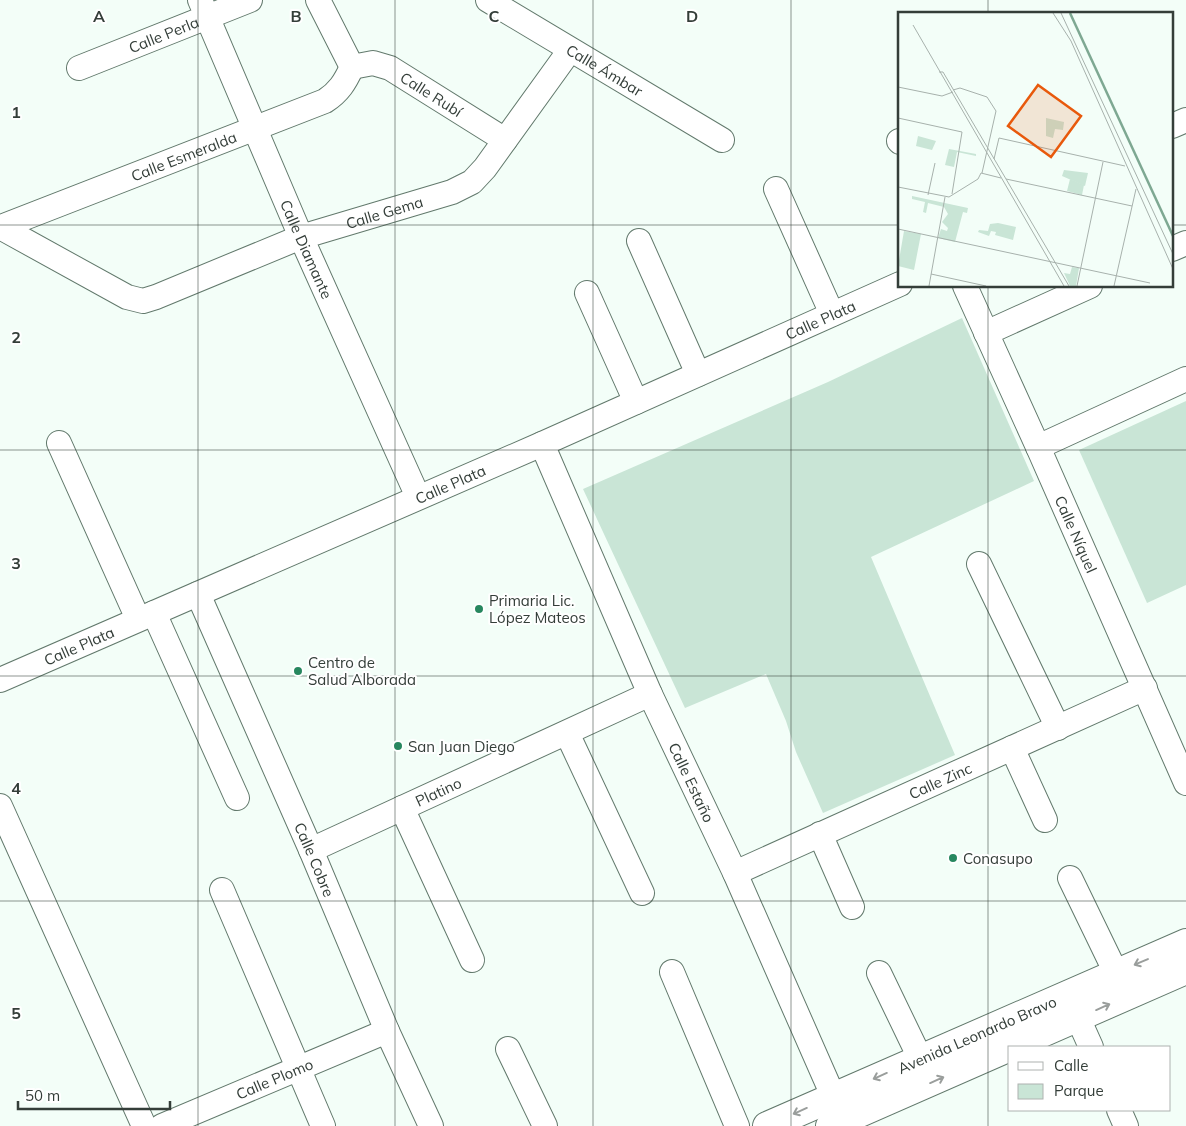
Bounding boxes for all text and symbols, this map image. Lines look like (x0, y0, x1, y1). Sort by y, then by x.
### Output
text: A (93, 6, 105, 26)
text: B (290, 6, 302, 26)
text: C (489, 6, 500, 26)
text: D (686, 6, 698, 26)
street label: Calle Perla (126, 12, 201, 57)
inset map (898, 12, 1174, 288)
street label: Calle Ámbar (563, 40, 647, 100)
street label: Calle Rubí (397, 67, 467, 121)
text: 1 (11, 102, 21, 122)
street label: Calle Esmeralda (128, 127, 239, 185)
street label: Calle Gema (343, 192, 425, 233)
street label: Calle Diamante (277, 197, 337, 302)
street label: Calle Plata (782, 296, 858, 344)
text: 2 (11, 327, 21, 347)
street label: Calle Plata (412, 460, 488, 508)
street label: Calle Níquel (1051, 493, 1102, 576)
text: 3 (11, 553, 21, 573)
place label: Primaria Lic. López Mateos (489, 591, 586, 627)
marker: Primaria Lic. López Mateos (473, 603, 485, 615)
street label: Calle Plata (41, 622, 117, 669)
place label: Centro de Salud Alborada (308, 653, 416, 689)
marker: Centro de Salud Alborada (292, 665, 304, 677)
place label: San Juan Diego (408, 737, 515, 756)
street label: Calle Estaño (665, 739, 719, 825)
marker: San Juan Diego (392, 740, 404, 752)
street label: Calle Zinc (906, 758, 975, 803)
street label: Platino (412, 773, 464, 810)
text: 4 (11, 778, 21, 798)
street label: Calle Cobre (290, 819, 339, 900)
place label: Conasupo (963, 849, 1033, 868)
marker: Conasupo (947, 852, 959, 864)
one-way arrow (1134, 958, 1149, 968)
street label: Avenida Leonardo Bravo (894, 991, 1059, 1077)
one-way arrow (1095, 1001, 1110, 1011)
text: 5 (11, 1003, 21, 1023)
legend (1008, 1046, 1171, 1111)
street label: Calle Plomo (233, 1054, 316, 1103)
text: Calle (1054, 1056, 1088, 1075)
one-way arrow (873, 1072, 888, 1082)
one-way arrow (929, 1074, 944, 1084)
scale bar (18, 1078, 170, 1110)
text: Parque (1054, 1081, 1104, 1100)
text: 50 m (25, 1086, 60, 1105)
one-way arrow (793, 1107, 808, 1117)

